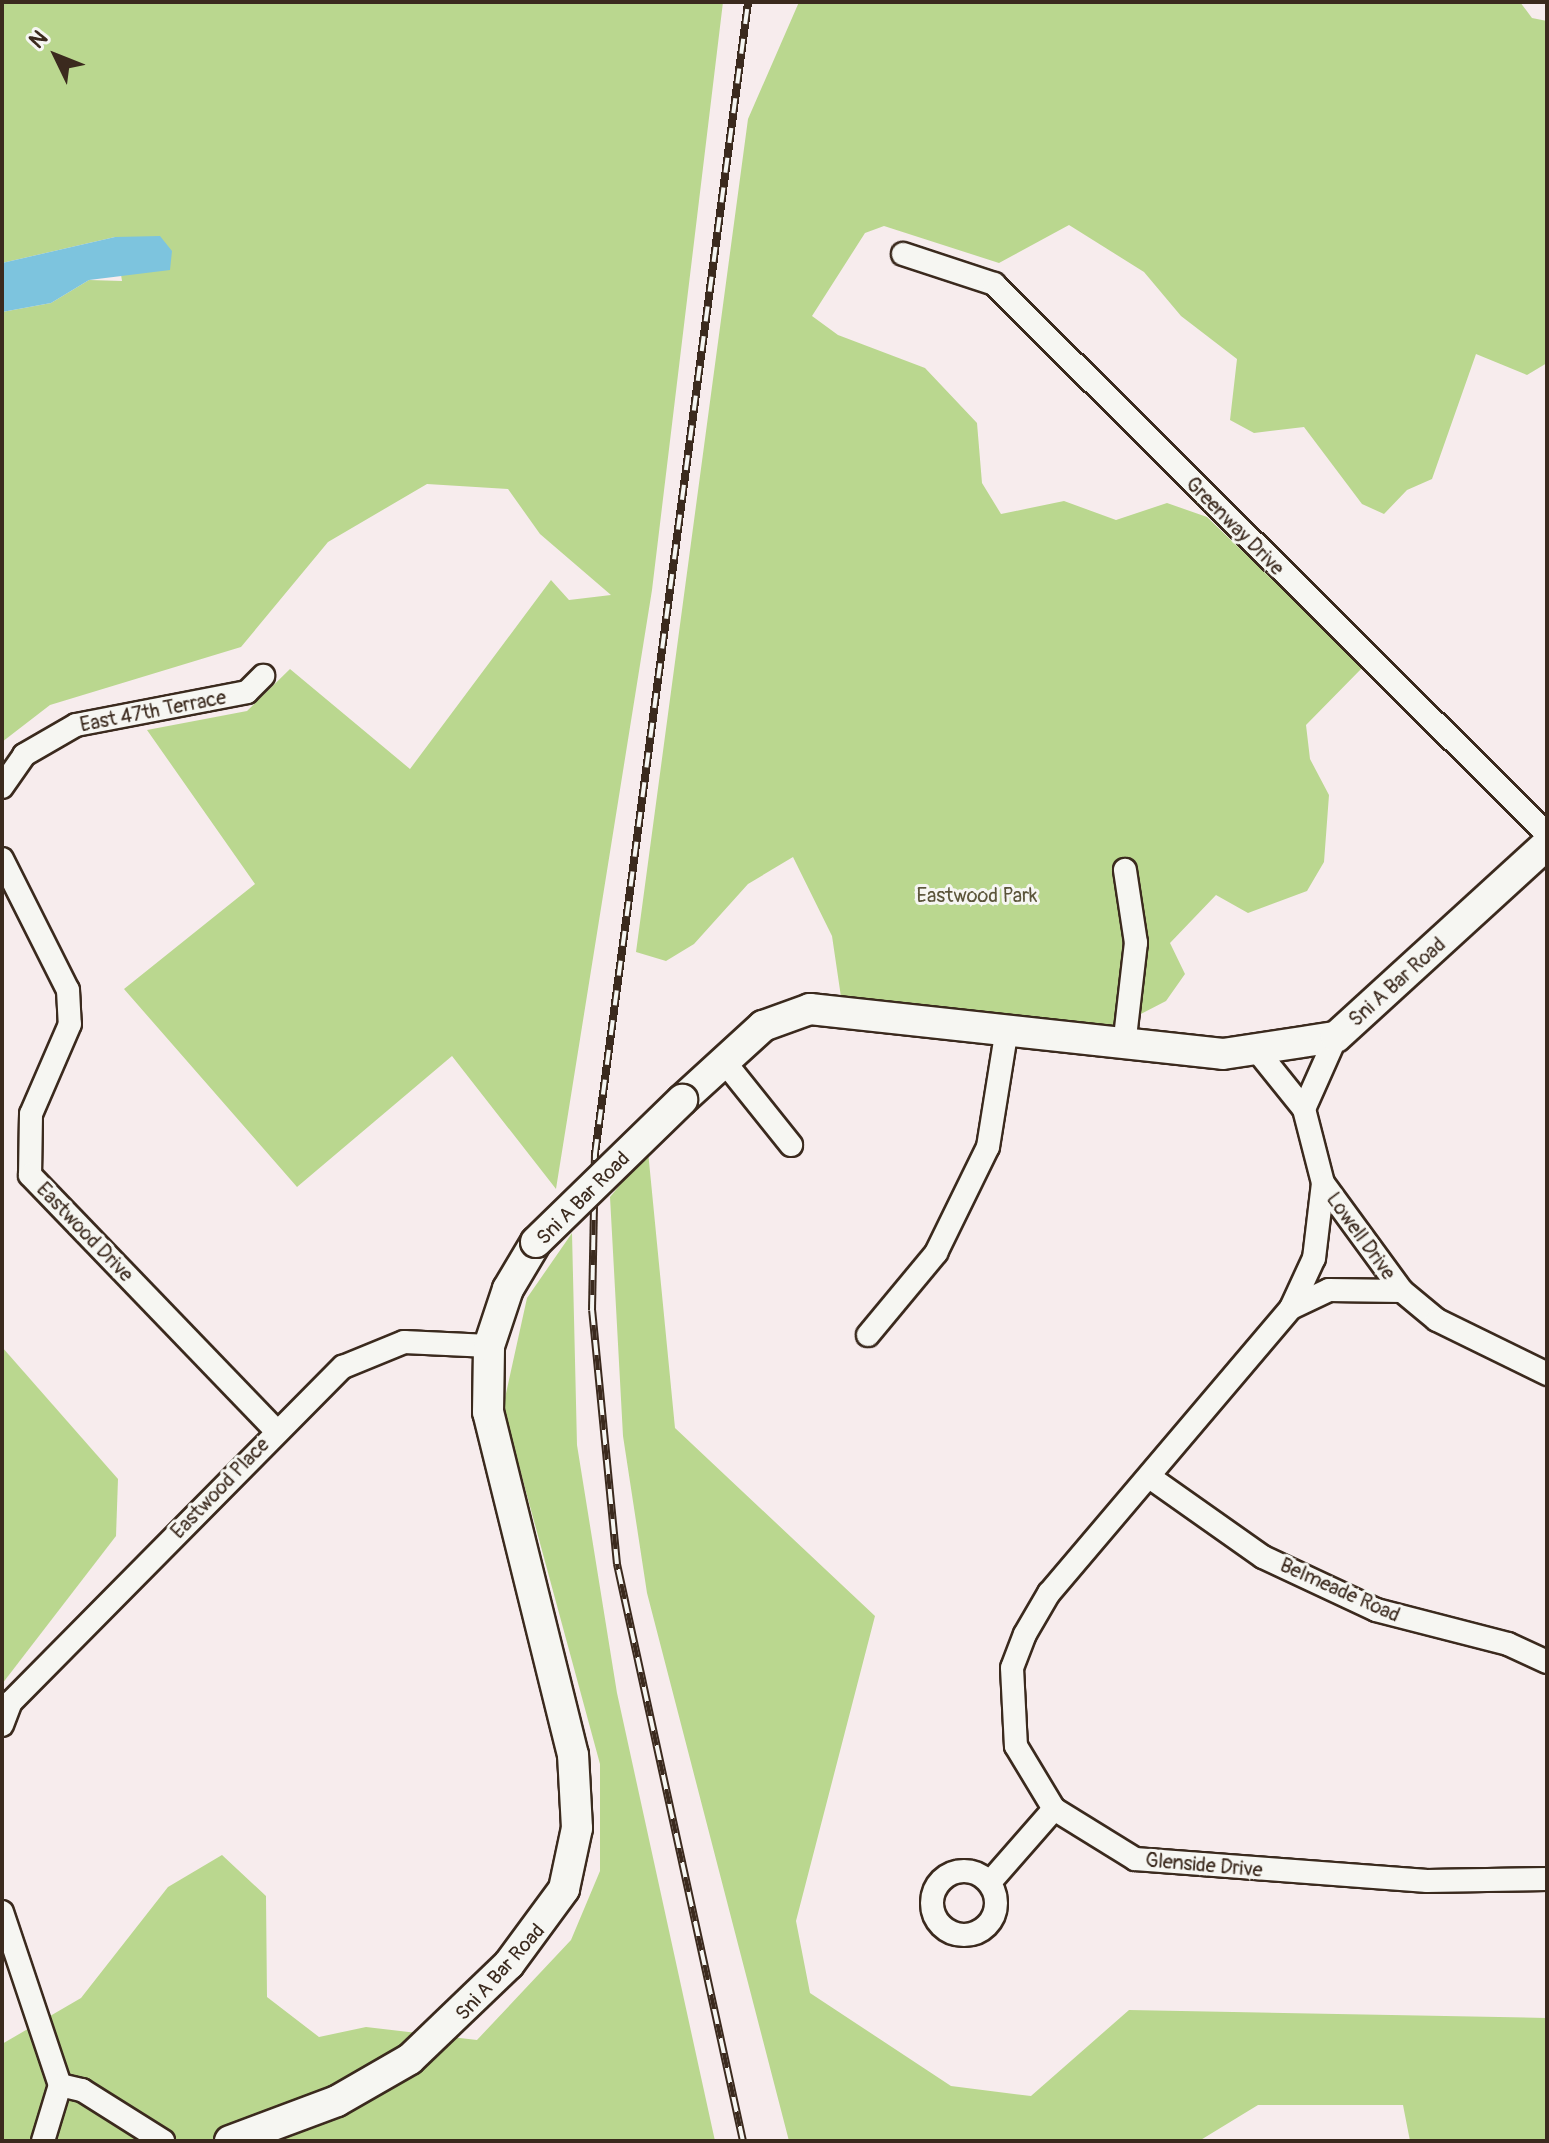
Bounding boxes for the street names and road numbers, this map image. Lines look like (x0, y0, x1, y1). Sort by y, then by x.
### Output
street label: Greenway Drive (1181, 472, 1289, 580)
street label: East 47th Terrace (78, 685, 228, 737)
street label: Sni A Bar Road (1344, 932, 1450, 1032)
street label: Sni A Bar Road (531, 1146, 635, 1250)
street label: Eastwood Drive (32, 1177, 138, 1287)
street label: Lowell Drive (1321, 1188, 1401, 1284)
street label: Eastwood Place (166, 1433, 274, 1543)
street label: Belmeade Road (1276, 1553, 1404, 1627)
street label: Glenside Drive (1144, 1848, 1264, 1882)
street label: Sni A Bar Road (450, 1919, 550, 2025)

